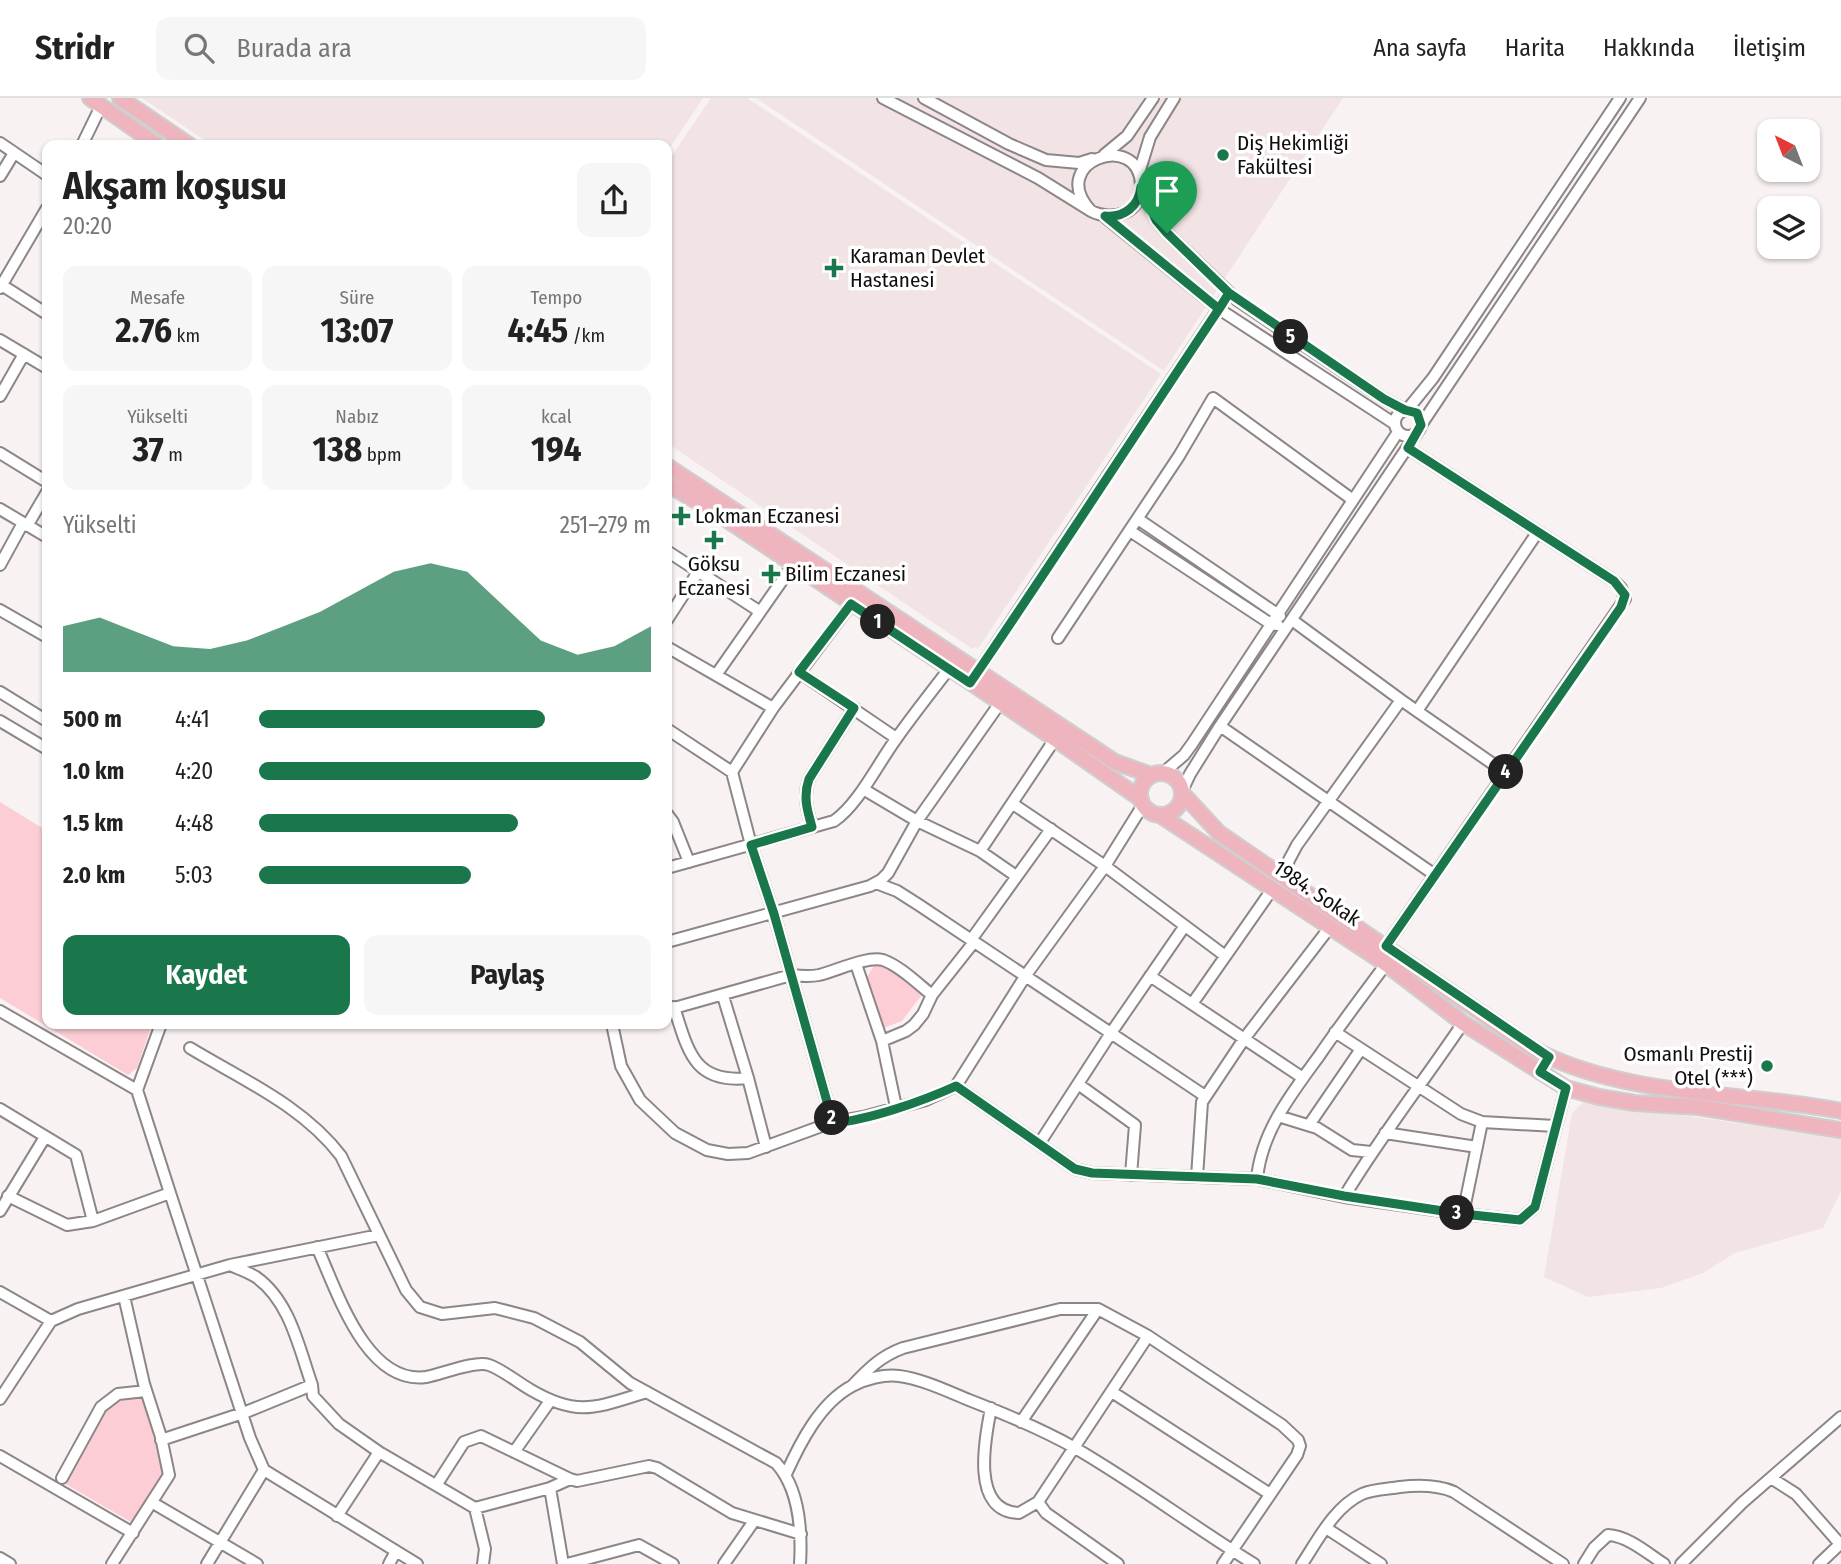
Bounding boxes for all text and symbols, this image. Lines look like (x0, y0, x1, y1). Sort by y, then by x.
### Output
search box (156, 17, 646, 80)
text: Stridr (35, 28, 114, 68)
icon: search (180, 29, 218, 67)
text: Burada ara (236, 33, 352, 64)
text: Ana sayfa (1373, 34, 1467, 62)
text: Harita (1505, 34, 1565, 62)
text: Hakkında (1603, 34, 1695, 62)
text: İletişim (1733, 34, 1806, 62)
north arrow (1757, 119, 1820, 182)
map controls (1757, 119, 1820, 259)
place label: Diş Hekimliği Fakültesi (1237, 130, 1349, 180)
marker: Diş Hekimliği Fakültesi (1215, 147, 1231, 163)
pin (1137, 161, 1197, 233)
text: Akşam koşusu (63, 163, 287, 209)
button: share (577, 163, 651, 237)
icon: arrive (1148, 172, 1186, 210)
button: layers (1757, 196, 1820, 259)
text: 20:20 (63, 212, 112, 240)
place label: Karaman Devlet Hastanesi (850, 243, 985, 293)
marker: Karaman Devlet Hastanesi (824, 258, 844, 278)
text: Mesafe (130, 286, 185, 309)
text: Süre (340, 286, 374, 309)
text: Tempo (530, 286, 582, 309)
text: 2.76 (115, 309, 172, 351)
text: 13:07 (321, 309, 393, 351)
text: 4:45 (508, 309, 568, 351)
pin: 5 (1274, 320, 1308, 354)
text: km (172, 324, 200, 347)
text: /km (568, 324, 605, 347)
text: 5 (1286, 325, 1295, 348)
text: Yükselti (127, 405, 188, 428)
text: Nabız (335, 405, 379, 428)
text: kcal (541, 405, 572, 428)
text: 37 (132, 428, 164, 470)
text: 138 (312, 428, 362, 470)
text: 194 (531, 428, 582, 470)
text: m (164, 443, 183, 466)
text: bpm (362, 443, 402, 466)
place label: Lokman Eczanesi (695, 503, 840, 529)
marker: Lokman Eczanesi (673, 508, 689, 524)
text: Yükselti (63, 511, 137, 539)
text: 251–279 m (560, 511, 651, 539)
marker: Göksu Eczanesi (706, 532, 722, 548)
place label: Göksu Eczanesi (678, 551, 750, 601)
place label: Bilim Eczanesi (785, 561, 906, 587)
marker: Bilim Eczanesi (763, 566, 779, 582)
pin: 1 (860, 604, 896, 640)
text: 1 (873, 610, 882, 633)
text: 500 m (63, 705, 122, 733)
text: 4:41 (175, 705, 210, 733)
pin: 4 (1488, 754, 1524, 790)
text: 1.0 km (63, 757, 124, 785)
text: 4:20 (175, 757, 213, 785)
text: 4 (1501, 760, 1510, 783)
text: 1.5 km (63, 809, 124, 837)
text: 4:48 (175, 809, 214, 837)
street label: 1984. Sokak (1268, 854, 1366, 932)
text: 2.0 km (63, 861, 125, 889)
text: 5:03 (175, 861, 213, 889)
button: Kaydet (63, 935, 350, 1015)
button: Paylaş (364, 935, 651, 1015)
place label: Osmanlı Prestij Otel (***) (1623, 1041, 1753, 1091)
marker: Osmanlı Prestij Otel (***) (1759, 1058, 1775, 1074)
pin: 2 (814, 1100, 850, 1136)
text: 2 (827, 1106, 836, 1129)
pin: 3 (1440, 1196, 1474, 1230)
text: 3 (1452, 1201, 1461, 1224)

